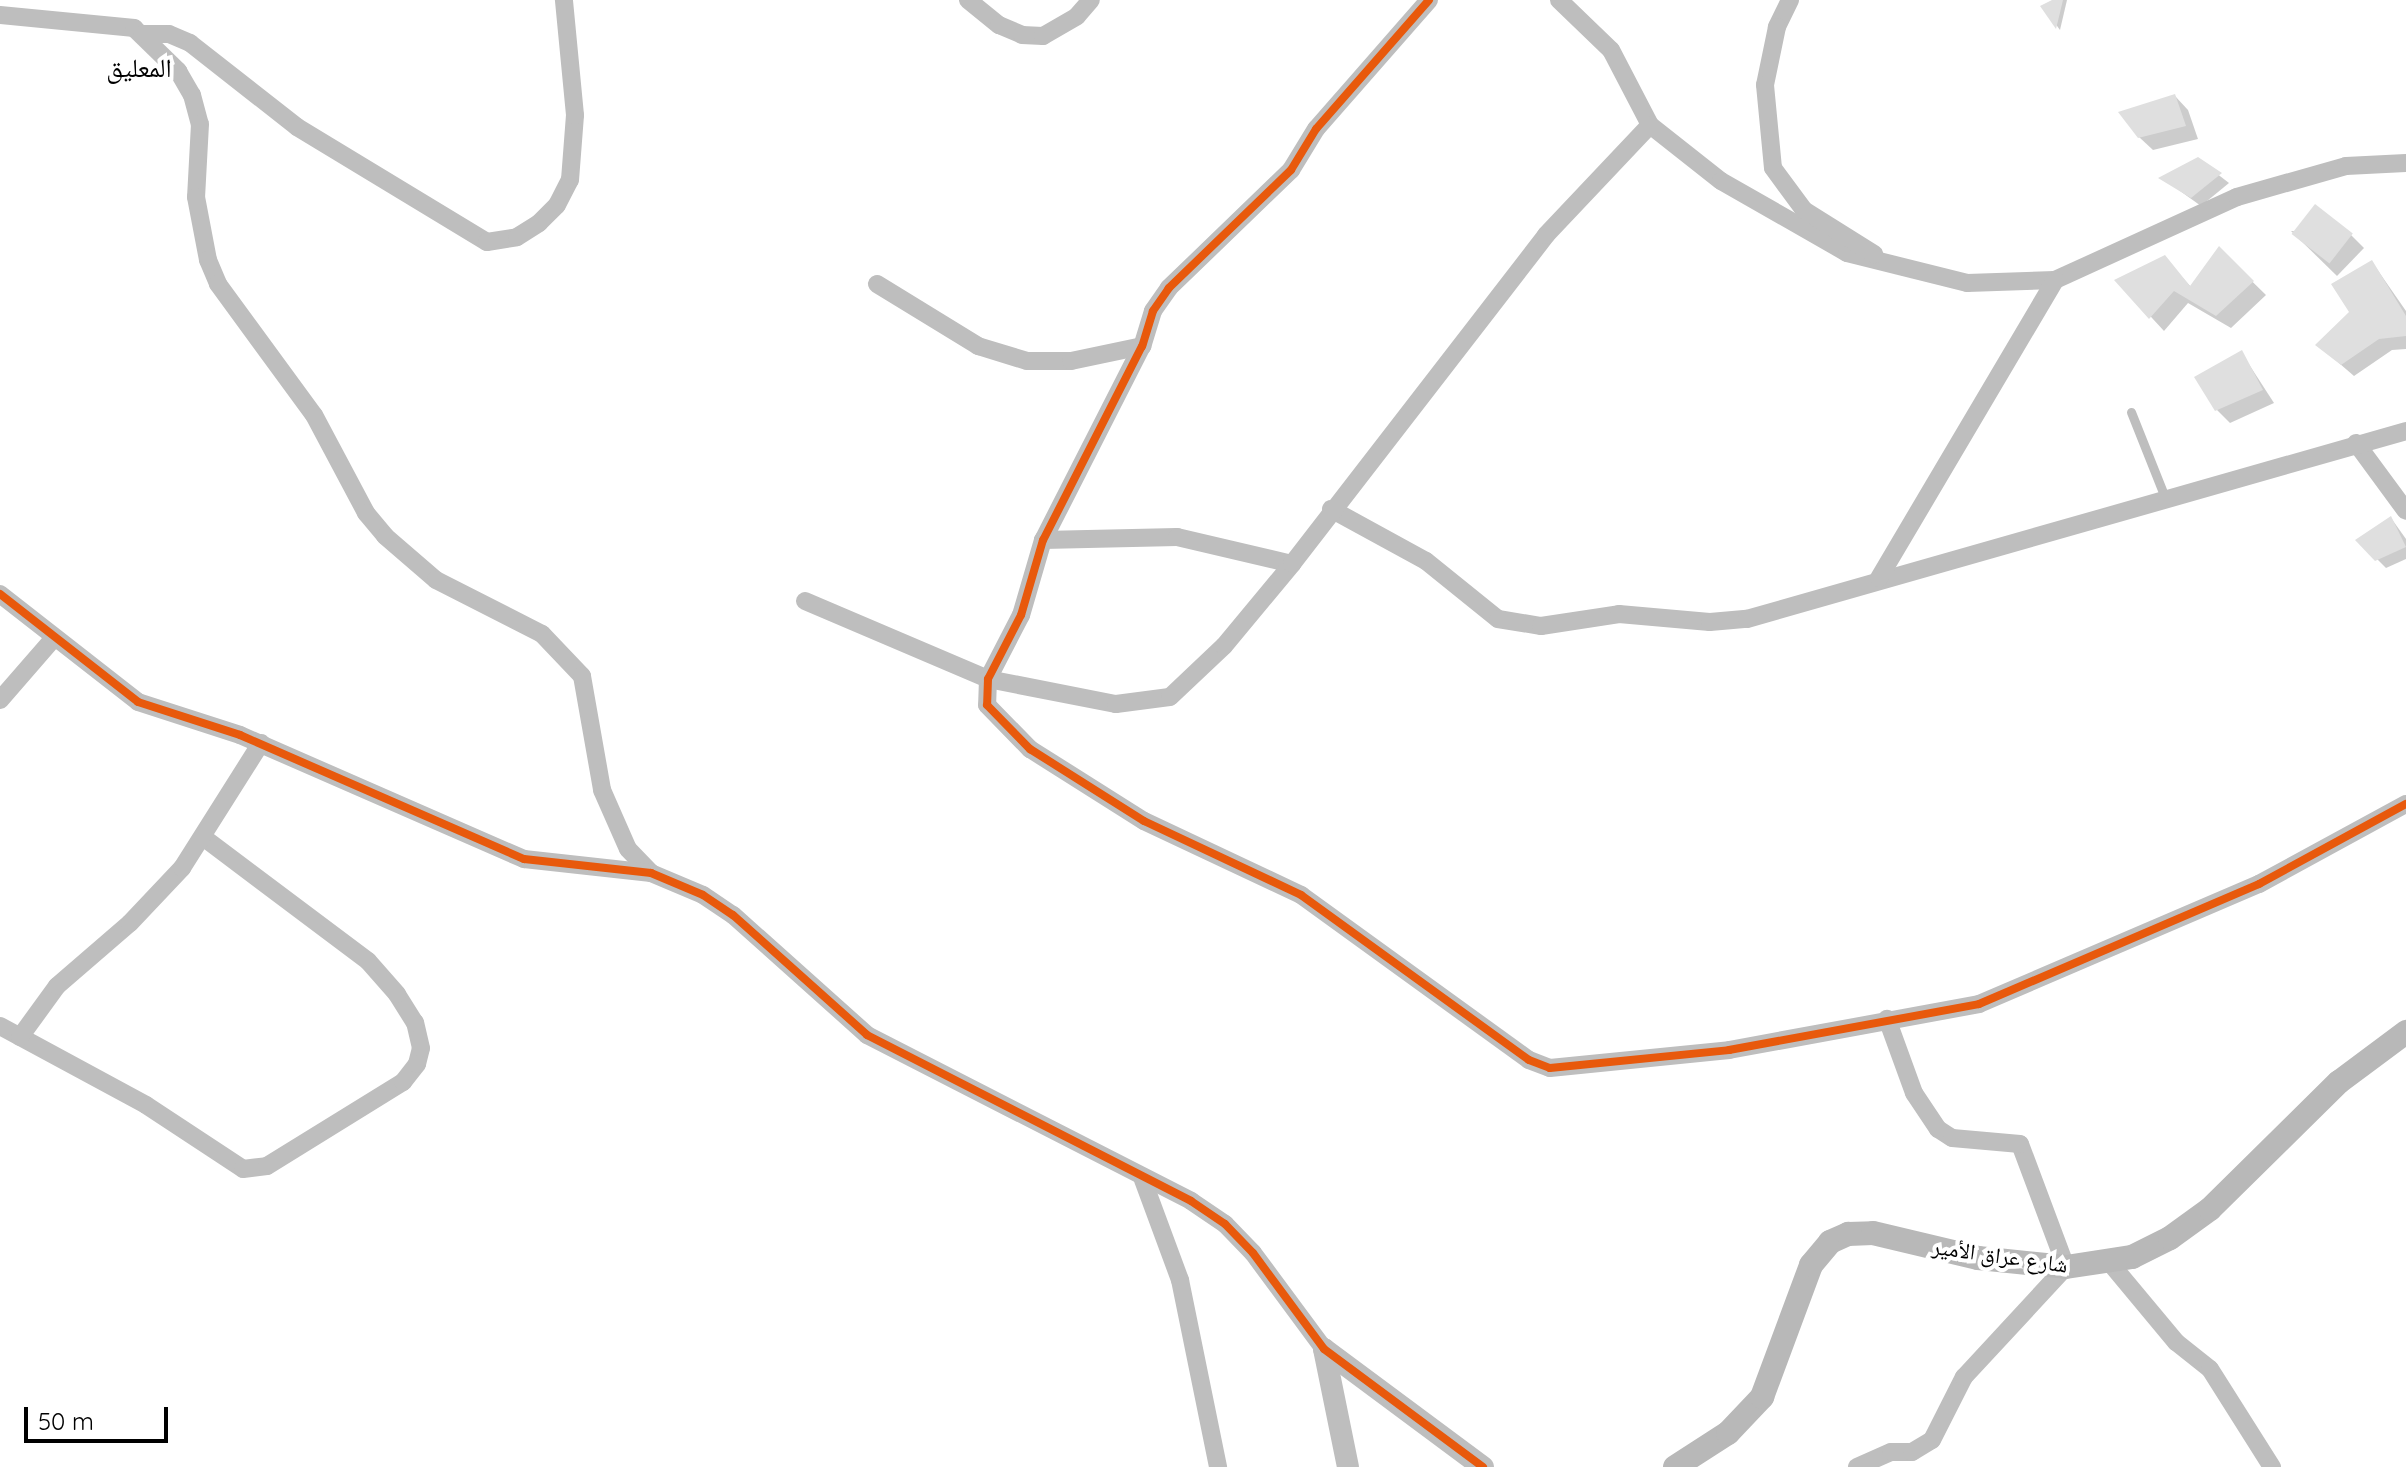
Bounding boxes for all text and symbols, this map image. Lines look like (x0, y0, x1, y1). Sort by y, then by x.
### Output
district label: المعليق (106, 52, 172, 84)
street label: شارع عراق الأمير (1930, 1233, 2070, 1279)
scale bar (28, 1391, 172, 1441)
text: 50 m (38, 1406, 94, 1436)

